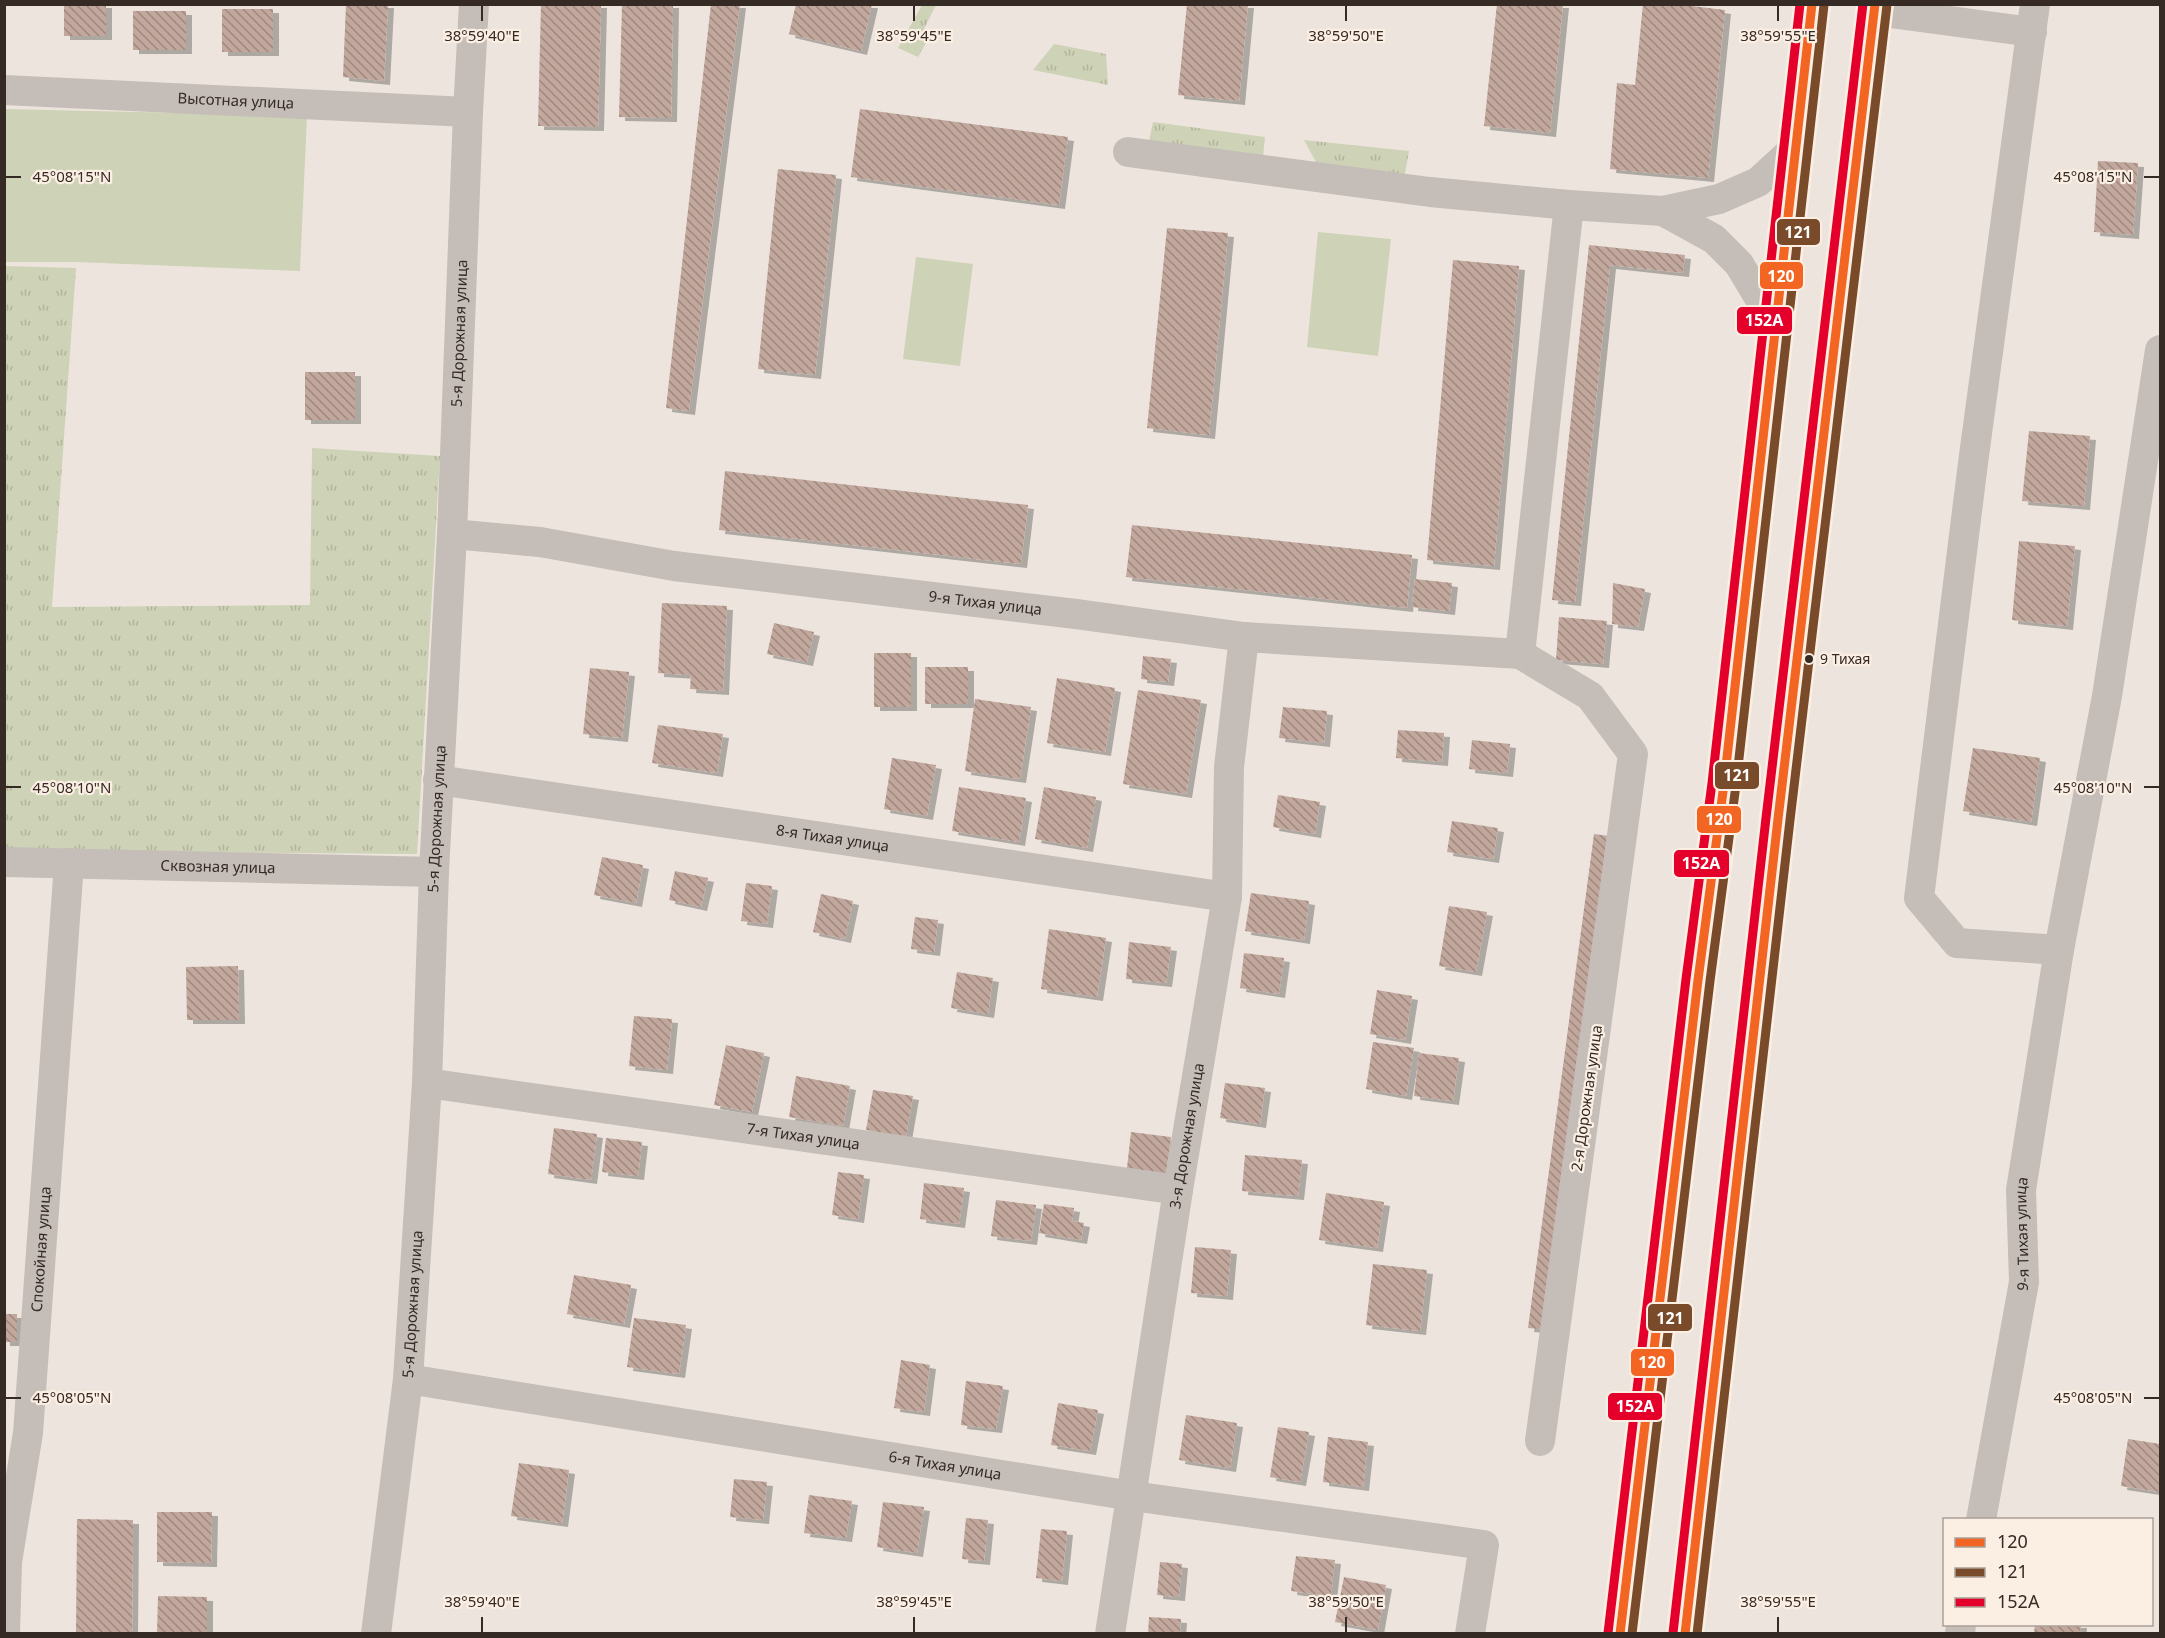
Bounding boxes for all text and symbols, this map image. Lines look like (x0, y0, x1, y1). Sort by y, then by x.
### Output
text: 38°59'40"E (444, 25, 520, 45)
text: 38°59'45"E (876, 25, 952, 45)
text: 38°59'50"E (1308, 25, 1384, 45)
text: 38°59'55"E (1740, 25, 1816, 45)
street label: Высотная улица (177, 87, 295, 113)
text: 45°08'15"N (33, 166, 111, 186)
text: 45°08'15"N (2054, 166, 2132, 186)
line badge: 121 (1776, 218, 1821, 246)
text: 121 (1784, 221, 1812, 243)
street label: 5-я Дорожная улица (446, 259, 471, 407)
line badge: 120 (1759, 261, 1804, 290)
text: 120 (1767, 265, 1795, 287)
line badge: 152A (1736, 306, 1793, 335)
text: 152A (1745, 309, 1784, 331)
street label: 9-я Тихая улица (928, 585, 1043, 619)
place label: 9 Тихая (1820, 649, 1870, 668)
marker: 9 Тихая (1803, 653, 1815, 665)
street label: 5-я Дорожная улица (422, 744, 450, 893)
line badge: 121 (1714, 761, 1760, 790)
text: 121 (1723, 764, 1751, 786)
text: 45°08'10"N (33, 777, 111, 797)
text: 45°08'10"N (2054, 777, 2132, 797)
line badge: 120 (1696, 805, 1742, 834)
text: 120 (1705, 808, 1733, 830)
street label: 8-я Тихая улица (775, 819, 891, 856)
line badge: 152A (1673, 849, 1730, 878)
text: 152A (1682, 852, 1721, 874)
street label: Сквозная улица (160, 855, 276, 877)
street label: 2-я Дорожная улица (1566, 1023, 1606, 1172)
street label: 3-я Дорожная улица (1164, 1061, 1208, 1210)
street label: 7-я Тихая улица (745, 1118, 861, 1154)
street label: 9-я Тихая улица (2009, 1175, 2033, 1292)
street label: Спокойная улица (26, 1185, 55, 1313)
street label: 5-я Дорожная улица (397, 1230, 427, 1378)
line badge: 121 (1647, 1303, 1693, 1332)
text: 121 (1656, 1307, 1684, 1329)
line badge: 120 (1630, 1348, 1675, 1377)
text: 120 (1638, 1351, 1666, 1373)
text: 45°08'05"N (33, 1387, 111, 1407)
text: 45°08'05"N (2054, 1387, 2132, 1407)
line badge: 152A (1607, 1392, 1663, 1421)
text: 152A (1616, 1395, 1655, 1417)
street label: 6-я Тихая улица (887, 1446, 1003, 1484)
legend (1943, 1518, 2153, 1626)
text: 120 (1997, 1529, 2028, 1553)
text: 121 (1997, 1559, 2028, 1583)
text: 152A (1997, 1589, 2040, 1613)
text: 38°59'40"E (444, 1591, 520, 1611)
text: 38°59'45"E (876, 1591, 952, 1611)
text: 38°59'50"E (1308, 1591, 1384, 1611)
text: 38°59'55"E (1740, 1591, 1816, 1611)

